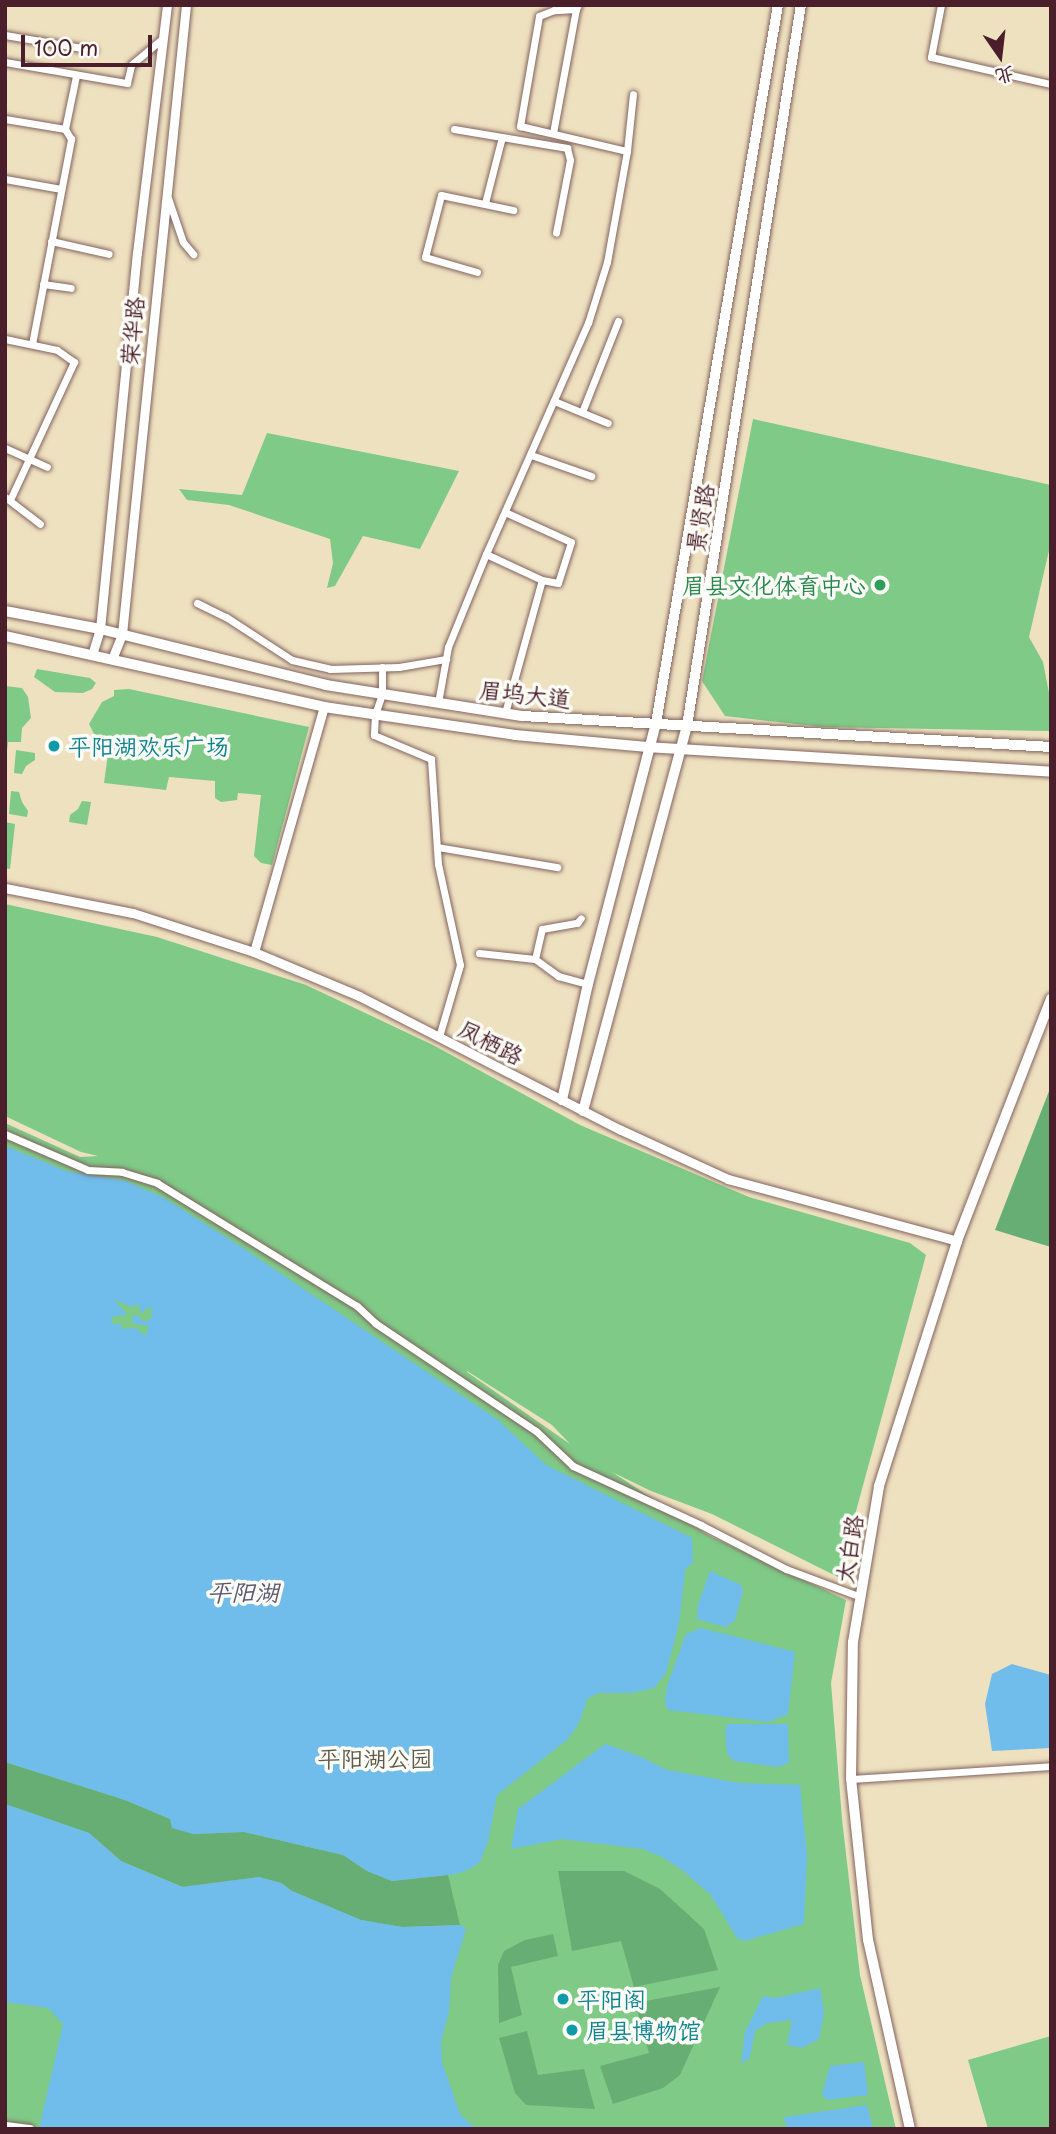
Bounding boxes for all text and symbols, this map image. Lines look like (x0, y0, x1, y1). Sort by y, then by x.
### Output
scale bar (24, 21, 156, 65)
north arrow (965, 21, 1035, 91)
text: 100 m (34, 31, 98, 63)
text: 北 (992, 60, 1018, 92)
street label: 荣华路 (115, 295, 149, 367)
street label: 景贤路 (681, 482, 719, 554)
place label: 眉县文化体育中心 (682, 571, 866, 599)
marker: 眉县文化体育中心 (872, 577, 888, 593)
street label: 眉坞大道 (478, 675, 572, 713)
place label: 平阳湖欢乐广场 (68, 732, 229, 760)
marker: 平阳湖欢乐广场 (46, 738, 62, 754)
street label: 凤栖路 (454, 1014, 528, 1070)
street label: 太白路 (830, 1513, 868, 1585)
water label: 平阳湖 (207, 1578, 279, 1606)
park label: 平阳湖公园 (318, 1744, 432, 1772)
place label: 平阳阁 (577, 1985, 646, 2013)
marker: 平阳阁 (555, 1991, 571, 2007)
place label: 眉县博物馆 (586, 2016, 701, 2044)
marker: 眉县博物馆 (564, 2022, 580, 2038)

